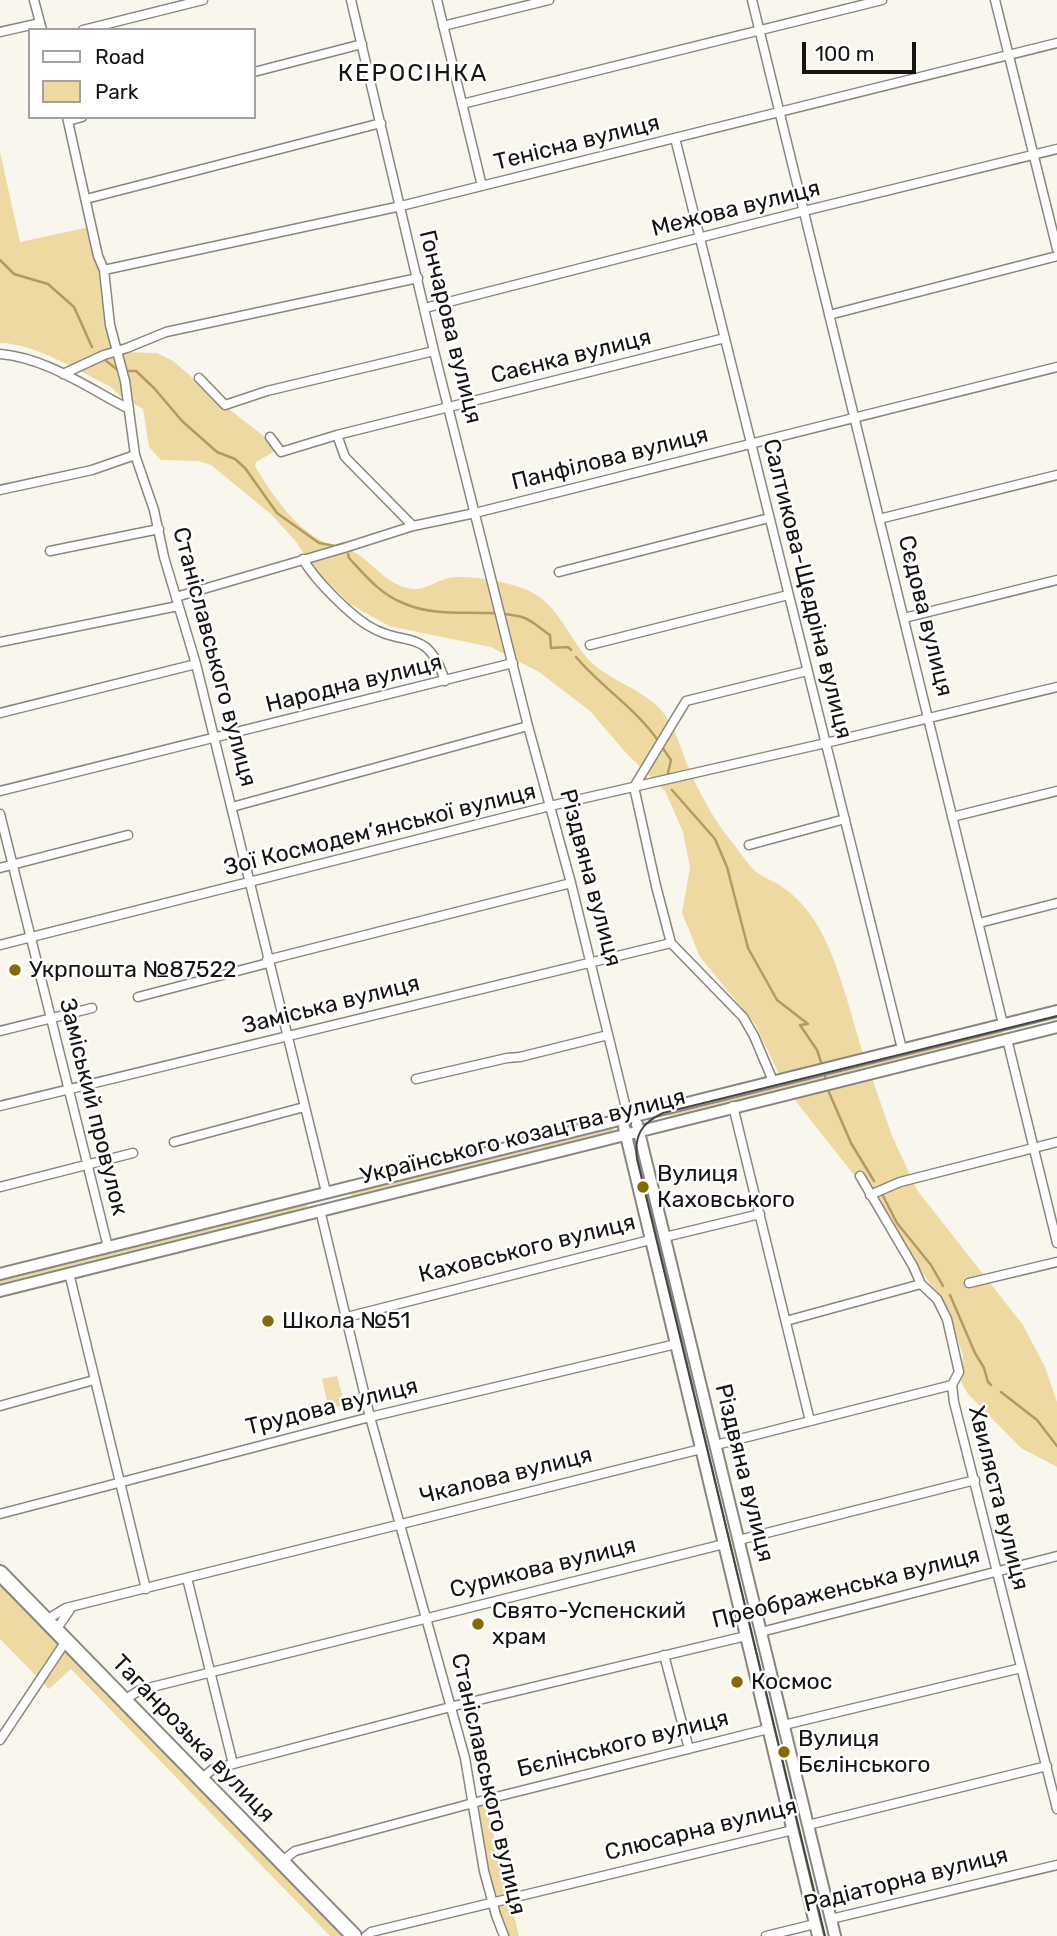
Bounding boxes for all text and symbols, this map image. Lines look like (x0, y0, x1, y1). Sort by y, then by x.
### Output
legend (28, 28, 256, 119)
scale bar (805, 28, 919, 72)
text: 100 m (815, 41, 874, 66)
text: Road (95, 44, 145, 69)
district label: КЕРОСІНКА (339, 60, 487, 88)
text: Park (95, 79, 139, 104)
street label: Тенісна вулиця (491, 109, 663, 177)
street label: Межова вулиця (649, 175, 823, 243)
street label: Гончарова вулиця (413, 227, 487, 427)
street label: Саєнка вулиця (488, 324, 654, 390)
street label: Панфілова вулиця (509, 421, 711, 497)
street label: Салтикова-Щедріна вулиця (756, 436, 858, 742)
street label: Станіславського вулиця (166, 524, 262, 790)
street label: Сєдова вулиця (892, 533, 958, 699)
street label: Народна вулиця (263, 649, 445, 719)
street label: Зої Космодем’янської вулиця (221, 778, 539, 882)
street label: Різдвяна вулиця (553, 786, 627, 970)
place label: Укрпошта №87522 (29, 956, 236, 984)
marker: Укрпошта №87522 (7, 962, 23, 978)
street label: Заміська вулиця (239, 970, 423, 1040)
street label: Заміський провулок (53, 996, 133, 1218)
street label: Українського козацтва вулиця (358, 1083, 688, 1191)
place label: Вулиця Каховського (657, 1160, 795, 1214)
marker: Вулиця Каховського (635, 1179, 651, 1195)
street label: Каховського вулиця (416, 1209, 638, 1289)
place label: Школа №51 (282, 1307, 410, 1335)
marker: Школа №51 (260, 1313, 276, 1329)
street label: Трудова вулиця (243, 1372, 421, 1442)
street label: Різдвяна вулиця (709, 1381, 779, 1565)
street label: Хвиляста вулиця (962, 1403, 1034, 1593)
street label: Чкалова вулиця (417, 1441, 595, 1511)
street label: Сурикова вулиця (447, 1532, 639, 1604)
street label: Преображенська вулиця (709, 1541, 983, 1635)
place label: Свято-Успенский храм (492, 1597, 686, 1651)
marker: Свято-Успенский храм (470, 1616, 486, 1632)
street label: Таганрозька вулиця (106, 1649, 280, 1829)
street label: Станіславського вулиця (444, 1651, 532, 1917)
place label: Космос (751, 1668, 833, 1696)
marker: Космос (729, 1674, 745, 1690)
street label: Бєлінського вулиця (514, 1704, 732, 1784)
place label: Вулиця Бєлінського (798, 1725, 930, 1779)
marker: Вулиця Бєлінського (776, 1744, 792, 1760)
street label: Слюсарна вулиця (602, 1793, 800, 1867)
street label: Радіаторна вулиця (801, 1841, 1011, 1919)

